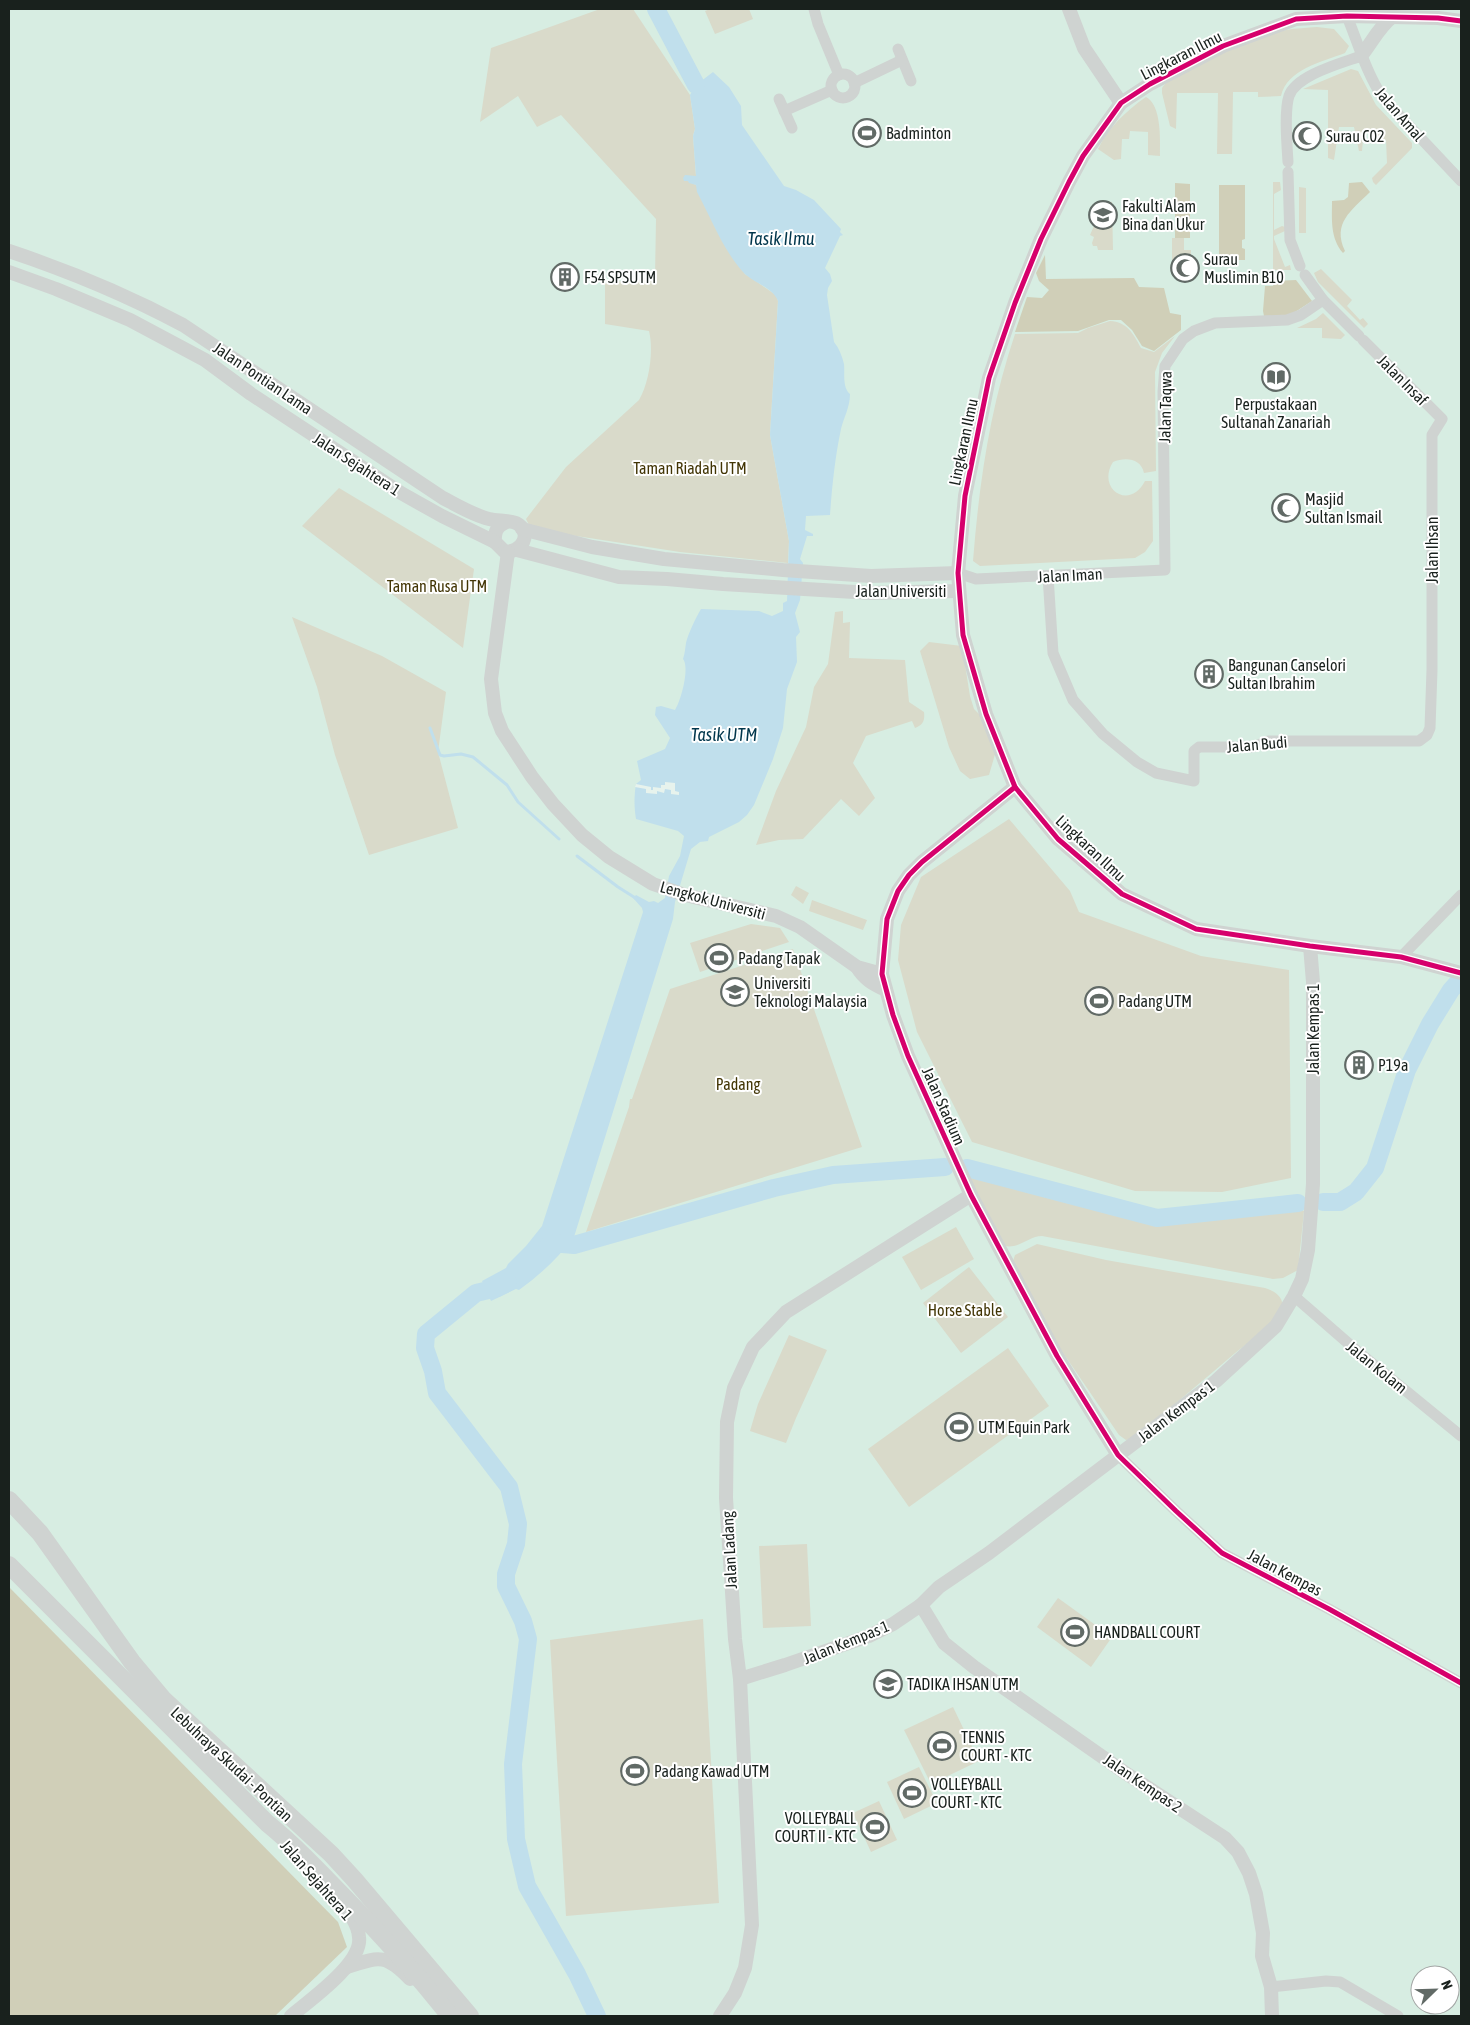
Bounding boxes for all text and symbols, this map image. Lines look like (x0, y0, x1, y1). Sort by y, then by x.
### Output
street label: Lingkaran Ilmu (1138, 27, 1225, 84)
street label: Jalan Amal (1372, 83, 1429, 145)
sports icon: Badminton (852, 118, 882, 148)
mosque icon: Surau C02 (1292, 121, 1322, 151)
place label: Badminton (886, 124, 951, 142)
place label: Surau C02 (1326, 127, 1384, 145)
place label: Fakulti Alam Bina dan Ukur (1122, 197, 1205, 233)
school or university icon: Fakulti Alam Bina dan Ukur (1088, 200, 1118, 230)
water label: Tasik Ilmu (747, 228, 815, 249)
place label: Surau Muslimin B10 (1204, 250, 1284, 286)
mosque icon: Surau Muslimin B10 (1170, 253, 1200, 283)
building icon: F54 SPSUTM (550, 262, 580, 292)
place label: F54 SPSUTM (584, 268, 656, 286)
street label: Jalan Pontian Lama (210, 338, 316, 418)
street label: Jalan Insaf (1374, 351, 1432, 409)
library icon: Perpustakaan Sultanah Zanariah (1261, 362, 1291, 392)
street label: Jalan Taqwa (1155, 371, 1176, 443)
place label: Perpustakaan Sultanah Zanariah (1221, 395, 1331, 431)
street label: Lingkaran Ilmu (945, 397, 982, 487)
street label: Jalan Sejahtera 1 (309, 429, 404, 500)
park label: Taman Riadah UTM (633, 459, 747, 477)
place label: Masjid Sultan Ismail (1305, 490, 1383, 526)
mosque icon: Masjid Sultan Ismail (1271, 493, 1301, 523)
street label: Jalan Ihsan (1423, 517, 1441, 583)
street label: Jalan Iman (1037, 564, 1103, 586)
park label: Taman Rusa UTM (387, 577, 487, 595)
street label: Jalan Universiti (855, 582, 947, 600)
place label: Bangunan Canselori Sultan Ibrahim (1228, 656, 1346, 692)
building icon: Bangunan Canselori Sultan Ibrahim (1194, 659, 1224, 689)
water label: Tasik UTM (691, 724, 757, 745)
street label: Jalan Budi (1226, 732, 1288, 756)
street label: Lingkaran Ilmu (1052, 811, 1129, 885)
street label: Lengkok Universiti (658, 877, 768, 924)
sports icon: Padang Tapak (704, 943, 734, 973)
place label: Padang Tapak (738, 949, 820, 968)
place label: Universiti Teknologi Malaysia (754, 974, 867, 1011)
school or university icon: Universiti Teknologi Malaysia (720, 977, 750, 1007)
street label: Jalan Kempas 1 (1304, 984, 1323, 1074)
sports icon: Padang UTM (1084, 986, 1114, 1016)
place label: Padang UTM (1118, 992, 1192, 1011)
building icon: P19a (1344, 1050, 1374, 1080)
place label: P19a (1378, 1056, 1408, 1074)
street label: Jalan Stadium (919, 1064, 969, 1148)
park label: Padang (716, 1075, 760, 1094)
park label: Horse Stable (928, 1301, 1002, 1319)
street label: Jalan Kolam (1343, 1337, 1411, 1397)
street label: Jalan Kempas 1 (1134, 1376, 1218, 1446)
sports icon: UTM Equin Park (944, 1412, 974, 1442)
place label: UTM Equin Park (978, 1418, 1070, 1437)
street label: Jalan Ladang (718, 1511, 741, 1589)
street label: Jalan Kempas (1244, 1545, 1325, 1600)
street label: Jalan Kempas 1 (800, 1617, 892, 1668)
sports icon: HANDBALL COURT (1060, 1617, 1090, 1647)
place label: HANDBALL COURT (1094, 1623, 1200, 1641)
school or university icon: TADIKA IHSAN UTM (873, 1669, 903, 1699)
place label: TADIKA IHSAN UTM (907, 1675, 1019, 1693)
street label: Lebuhraya Skudai - Pontian (167, 1703, 296, 1826)
place label: TENNIS COURT - KTC (961, 1728, 1032, 1764)
sports icon: TENNIS COURT - KTC (927, 1731, 957, 1761)
street label: Jalan Kempas 2 (1100, 1750, 1186, 1817)
sports icon: Padang Kawad UTM (620, 1756, 650, 1786)
place label: Padang Kawad UTM (654, 1762, 770, 1781)
place label: VOLLEYBALL COURT - KTC (931, 1775, 1003, 1811)
sports icon: VOLLEYBALL COURT - KTC (897, 1778, 927, 1808)
place label: VOLLEYBALL COURT II - KTC (775, 1809, 857, 1845)
sports icon: VOLLEYBALL COURT II - KTC (860, 1812, 890, 1842)
street label: Jalan Sejahtera 1 (277, 1836, 357, 1924)
north arrow (1410, 1965, 1460, 2015)
text: N (1438, 1978, 1456, 1992)

